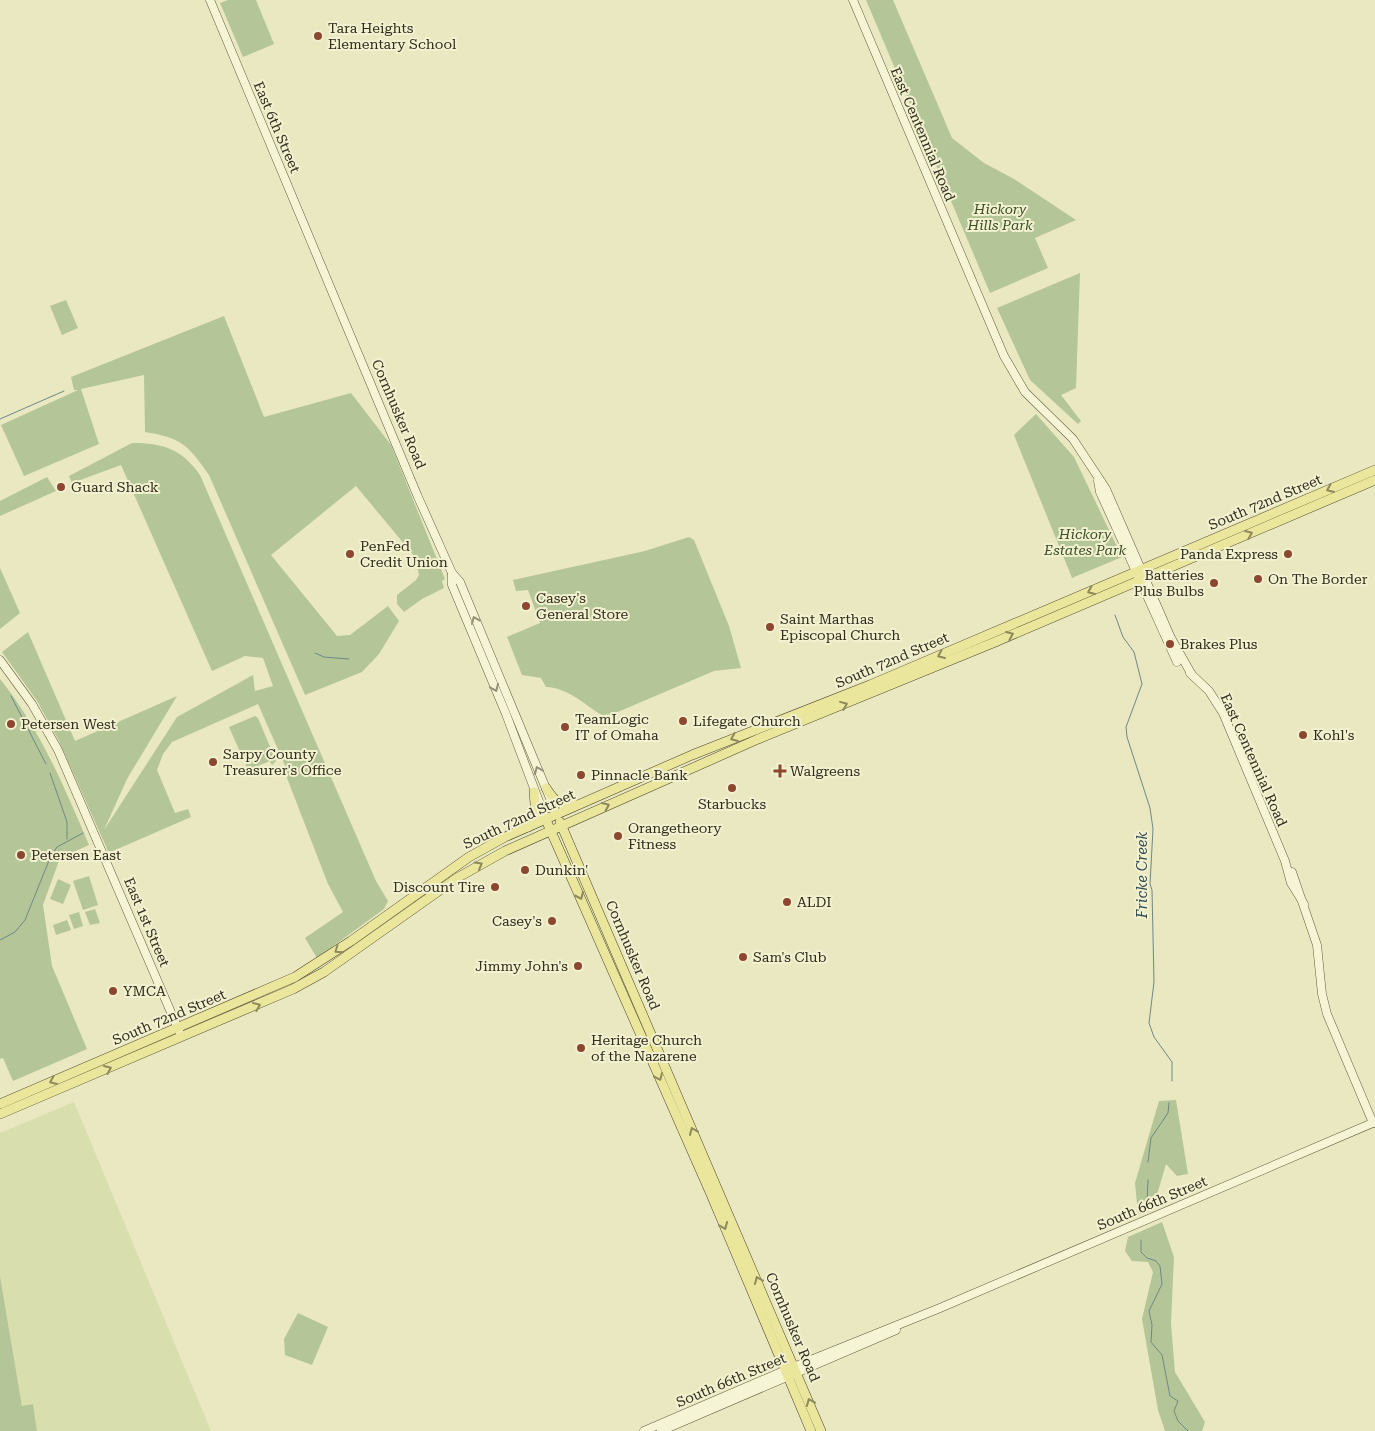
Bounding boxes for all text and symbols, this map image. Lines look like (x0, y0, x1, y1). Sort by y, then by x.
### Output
place label: Tara Heights Elementary School (328, 20, 457, 52)
marker: Tara Heights Elementary School (312, 30, 324, 42)
street label: East Centennial Road (887, 65, 959, 203)
street label: East 6th Street (251, 79, 303, 175)
park label: Hickory Hills Park (967, 201, 1033, 233)
street label: Cornhusker Road (369, 357, 429, 471)
street label: South 72nd Street (1206, 471, 1324, 533)
place label: Guard Shack (71, 479, 159, 495)
marker: Guard Shack (55, 481, 67, 493)
one-way arrow (1326, 483, 1335, 493)
park label: Hickory Estates Park (1043, 526, 1126, 558)
one-way arrow (1244, 529, 1253, 540)
place label: PenFed Credit Union (360, 538, 448, 570)
place label: Panda Express (1180, 546, 1278, 562)
marker: PenFed Credit Union (344, 548, 356, 560)
marker: Panda Express (1282, 548, 1294, 560)
place label: Batteries Plus Bulbs (1134, 567, 1204, 599)
place label: On The Border (1268, 571, 1368, 587)
marker: On The Border (1252, 573, 1264, 585)
marker: Batteries Plus Bulbs (1208, 577, 1220, 589)
one-way arrow (1087, 584, 1096, 595)
place label: Casey's General Store (536, 590, 629, 622)
marker: Casey's General Store (520, 600, 532, 612)
place label: Saint Marthas Episcopal Church (780, 611, 900, 643)
one-way arrow (471, 616, 482, 625)
marker: Saint Marthas Episcopal Church (764, 621, 776, 633)
street label: South 72nd Street (833, 629, 951, 691)
one-way arrow (1005, 631, 1014, 642)
place label: Brakes Plus (1180, 636, 1258, 652)
marker: Brakes Plus (1164, 638, 1176, 650)
one-way arrow (937, 648, 946, 659)
one-way arrow (489, 683, 500, 692)
street label: East Centennial Road (1217, 691, 1291, 829)
one-way arrow (839, 700, 848, 711)
place label: TeamLogic IT of Omaha (575, 711, 659, 743)
place label: Lifegate Church (693, 713, 801, 729)
marker: Lifegate Church (677, 715, 689, 727)
place label: Petersen West (21, 716, 116, 732)
marker: Petersen West (5, 718, 17, 730)
marker: TeamLogic IT of Omaha (559, 721, 571, 733)
place label: Kohl's (1313, 727, 1355, 743)
marker: Kohl's (1297, 729, 1309, 741)
one-way arrow (730, 732, 739, 742)
place label: Sarpy County Treasurer's Office (223, 746, 342, 778)
marker: Sarpy County Treasurer's Office (207, 756, 219, 768)
place label: Walgreens (790, 763, 861, 779)
marker: Walgreens (774, 765, 786, 777)
one-way arrow (534, 766, 545, 775)
place label: Pinnacle Bank (591, 767, 688, 783)
marker: Pinnacle Bank (575, 769, 587, 781)
marker: Starbucks (726, 782, 738, 794)
street label: South 72nd Street (461, 786, 577, 852)
place label: Starbucks (698, 796, 766, 812)
one-way arrow (601, 801, 610, 812)
place label: Orangetheory Fitness (628, 820, 722, 852)
marker: Orangetheory Fitness (612, 830, 624, 842)
water label: Fricke Creek (1133, 831, 1151, 920)
place label: Petersen East (31, 847, 121, 863)
marker: Petersen East (15, 849, 27, 861)
one-way arrow (473, 861, 482, 871)
place label: Dunkin' (535, 862, 588, 878)
marker: Dunkin' (519, 864, 531, 876)
street label: East 1st Street (121, 875, 173, 969)
place label: Discount Tire (393, 879, 485, 895)
marker: Discount Tire (489, 881, 501, 893)
one-way arrow (573, 891, 584, 900)
place label: ALDI (797, 894, 832, 910)
marker: ALDI (781, 896, 793, 908)
street label: Cornhusker Road (603, 898, 663, 1012)
place label: Casey's (492, 913, 542, 929)
marker: Casey's (546, 915, 558, 927)
one-way arrow (334, 944, 343, 953)
place label: Sam's Club (753, 949, 827, 965)
marker: Sam's Club (737, 951, 749, 963)
place label: Jimmy John's (475, 958, 568, 974)
marker: Jimmy John's (572, 960, 584, 972)
place label: YMCA (123, 983, 166, 999)
marker: YMCA (107, 985, 119, 997)
street label: South 72nd Street (110, 986, 228, 1048)
one-way arrow (252, 1001, 261, 1012)
place label: Heritage Church of the Nazarene (591, 1032, 702, 1064)
marker: Heritage Church of the Nazarene (575, 1042, 587, 1054)
one-way arrow (103, 1065, 112, 1075)
one-way arrow (653, 1072, 664, 1081)
one-way arrow (49, 1075, 58, 1086)
one-way arrow (689, 1127, 700, 1136)
street label: South 66th Street (1095, 1173, 1209, 1233)
one-way arrow (718, 1221, 729, 1230)
street label: Cornhusker Road (763, 1270, 823, 1384)
one-way arrow (753, 1276, 764, 1285)
street label: South 66th Street (674, 1350, 788, 1410)
one-way arrow (805, 1398, 816, 1407)

